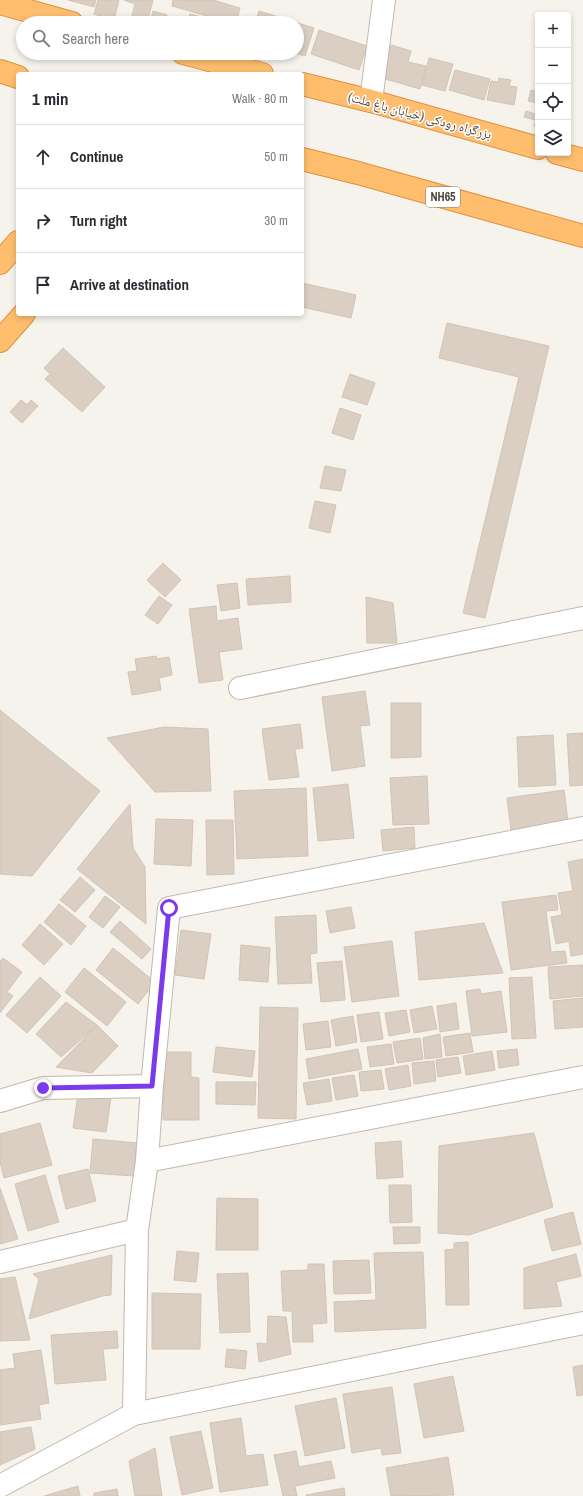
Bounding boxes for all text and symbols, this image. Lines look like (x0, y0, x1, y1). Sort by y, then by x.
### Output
map controls (535, 12, 571, 156)
button: + (535, 12, 571, 48)
search box (16, 16, 304, 60)
icon: search (30, 27, 52, 49)
text: Search here (62, 28, 129, 49)
button: − (535, 48, 571, 84)
button: locate (535, 84, 571, 120)
text: 1 min (32, 87, 68, 110)
street label: بزرگراه رودکی (خیابان باغ ملت) (346, 88, 493, 144)
text: Walk · 80 m (232, 90, 288, 107)
button: layers (535, 120, 571, 156)
icon: ahead (32, 146, 54, 168)
text: Continue (70, 146, 123, 167)
text: 50 m (264, 148, 288, 165)
road number: NH65 (426, 187, 460, 207)
icon: right (32, 210, 54, 232)
text: Turn right (70, 210, 127, 231)
text: 30 m (264, 212, 288, 229)
icon: arrive (32, 274, 54, 296)
text: Arrive at destination (70, 274, 189, 295)
route start (160, 899, 178, 917)
route end (34, 1079, 52, 1097)

